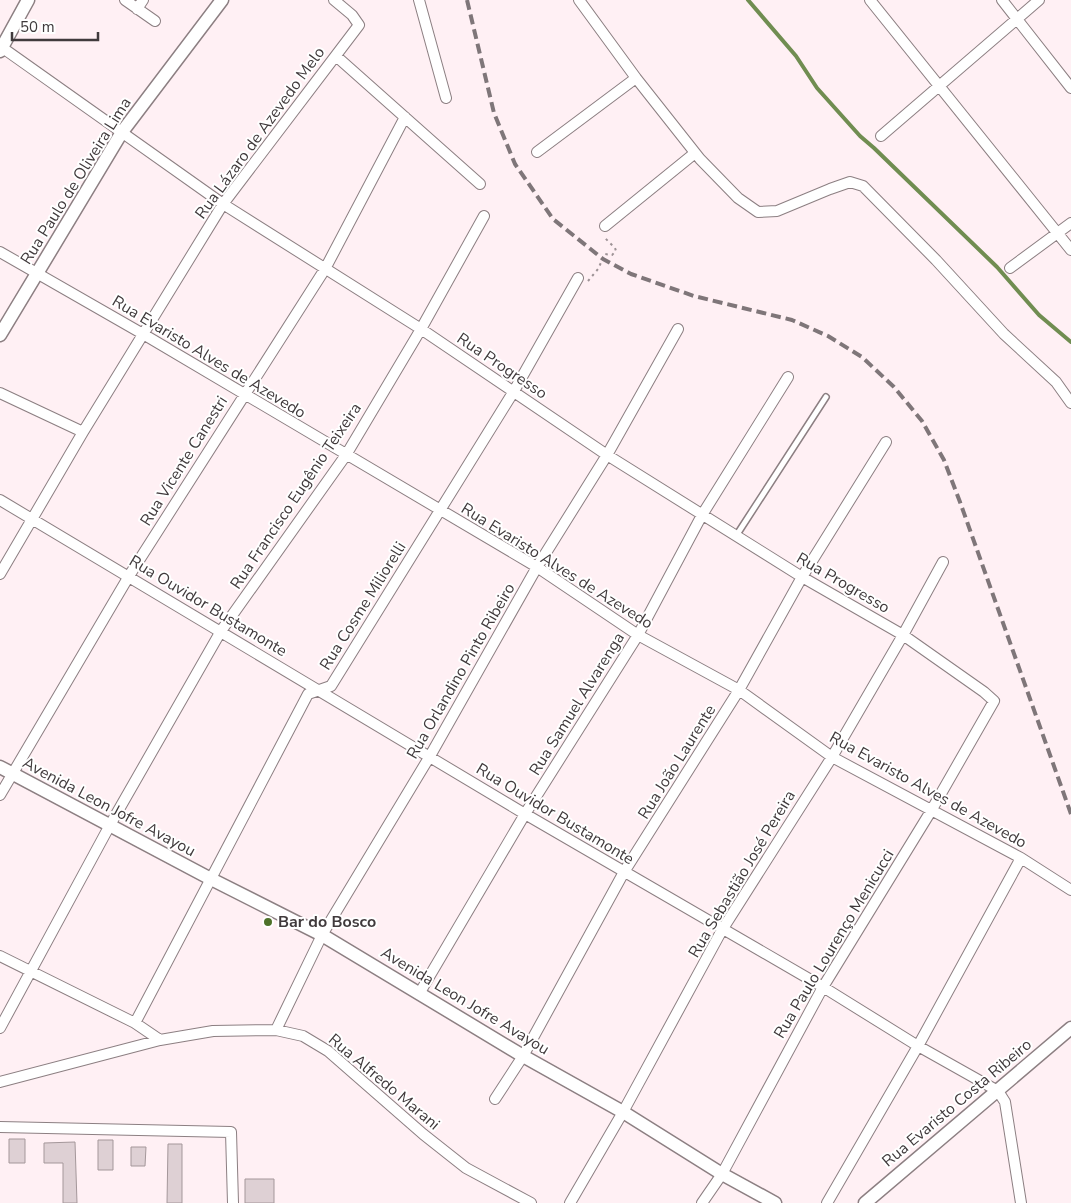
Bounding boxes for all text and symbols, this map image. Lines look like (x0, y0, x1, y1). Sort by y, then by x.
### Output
scale bar (12, 10, 99, 42)
text: 50 m (20, 17, 55, 37)
street label: Rua Lázaro de Azevedo Melo (190, 42, 330, 224)
street label: Rua Paulo de Oliveira Lima (16, 93, 136, 269)
street label: Rua Evaristo Alves de Azevedo (108, 290, 310, 424)
street label: Rua Progresso (452, 328, 552, 404)
street label: Rua Vicente Canestri (135, 392, 233, 530)
street label: Rua Francisco Eugênio Teixeira (225, 398, 367, 594)
street label: Rua Evaristo Alves de Azevedo (457, 498, 657, 634)
street label: Rua Cosme Miliorelli (315, 538, 411, 674)
street label: Rua Progresso (792, 547, 894, 619)
street label: Rua Ouvidor Bustamonte (125, 550, 291, 662)
street label: Rua Orlandino Pinto Ribeiro (402, 579, 520, 763)
street label: Rua Samuel Alvarenga (524, 628, 630, 780)
street label: Rua João Laurente (633, 701, 721, 823)
street label: Rua Evaristo Alves de Azevedo (825, 726, 1031, 854)
street label: Avenida Leon Jofre Avayou (19, 752, 199, 862)
street label: Rua Ouvidor Bustamonte (472, 758, 638, 870)
street label: Rua Sebastião José Pereira (683, 786, 801, 962)
street label: Rua Paulo Lourenço Menicucci (769, 845, 899, 1043)
place label: Bar do Bosco (278, 911, 376, 933)
marker: Bar do Bosco (262, 916, 274, 928)
street label: Avenida Leon Jofre Avayou (377, 942, 553, 1060)
street label: Rua Alfredo Marani (324, 1029, 444, 1135)
street label: Rua Evaristo Costa Ribeiro (878, 1034, 1037, 1172)

